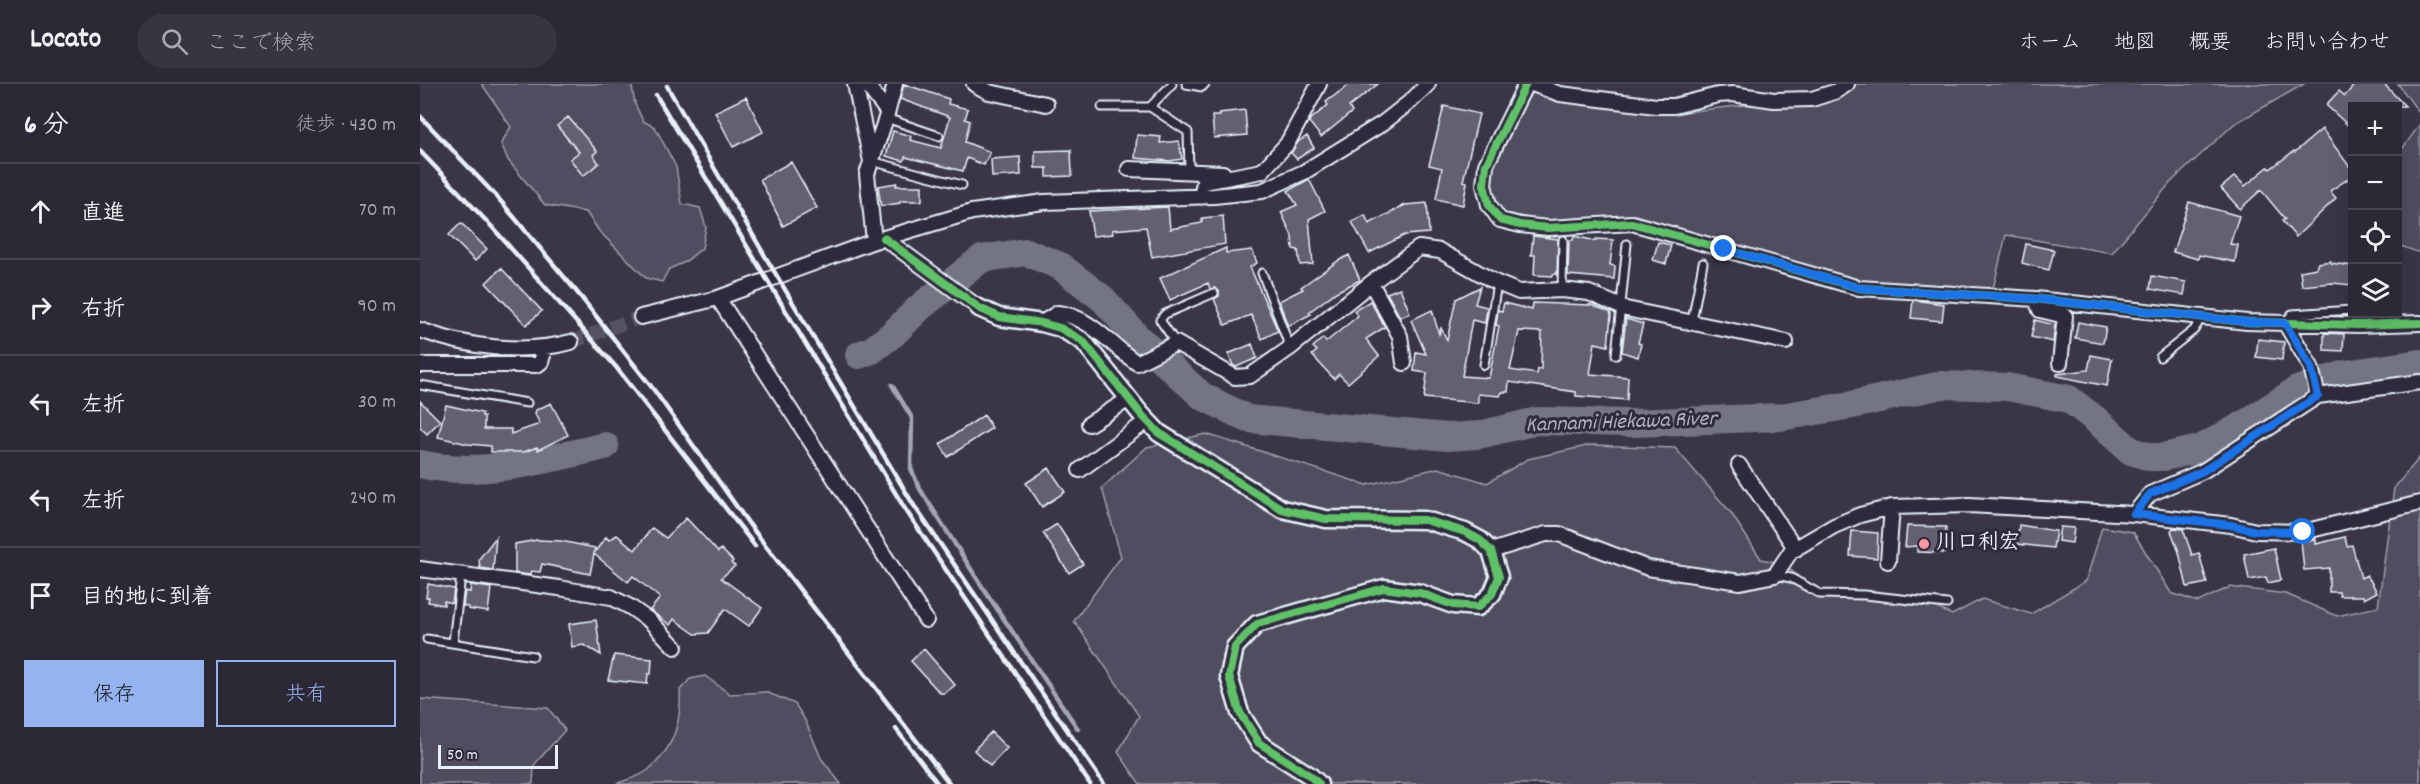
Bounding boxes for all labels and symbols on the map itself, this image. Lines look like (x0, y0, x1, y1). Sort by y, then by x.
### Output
route end (1710, 235, 1736, 261)
water label: Kannami Hiekawa River (1525, 404, 1720, 442)
route start (2289, 518, 2315, 544)
place label: 川口利宏 (1936, 529, 2020, 559)
marker: 川口利宏 (1917, 537, 1931, 551)
scale bar (438, 742, 558, 770)

